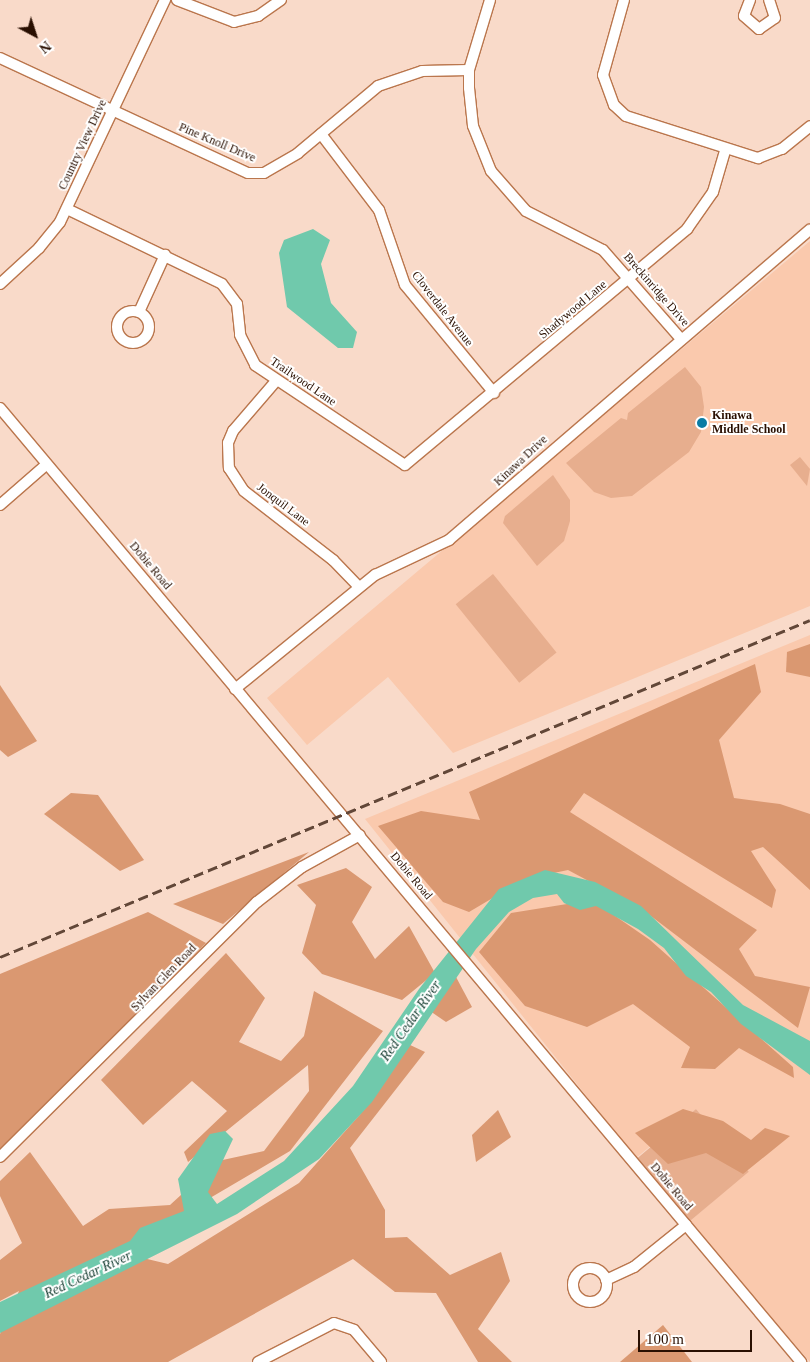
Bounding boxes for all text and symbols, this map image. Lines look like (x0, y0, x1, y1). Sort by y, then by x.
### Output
north arrow (10, 10, 60, 60)
text: N (36, 38, 54, 56)
street label: Country View Drive (56, 98, 110, 192)
street label: Pine Knoll Drive (176, 120, 258, 166)
street label: Breckinridge Drive (620, 250, 692, 330)
street label: Cloverdale Avenue (408, 268, 476, 350)
street label: Shadywood Lane (536, 278, 610, 342)
street label: Trailwood Lane (267, 355, 339, 409)
place label: Kinawa Middle School (712, 409, 786, 437)
marker: Kinawa Middle School (696, 417, 708, 429)
street label: Kinawa Drive (491, 433, 551, 489)
street label: Jonquil Lane (254, 480, 312, 530)
street label: Dobie Road (126, 539, 174, 593)
street label: Dobie Road (387, 849, 435, 903)
street label: Sylvan Glen Road (128, 941, 200, 1015)
water label: Red Cedar River (377, 978, 445, 1064)
street label: Dobie Road (647, 1160, 695, 1214)
water label: Red Cedar River (42, 1248, 134, 1302)
scale bar (640, 1320, 754, 1352)
text: 100 m (646, 1331, 684, 1347)

